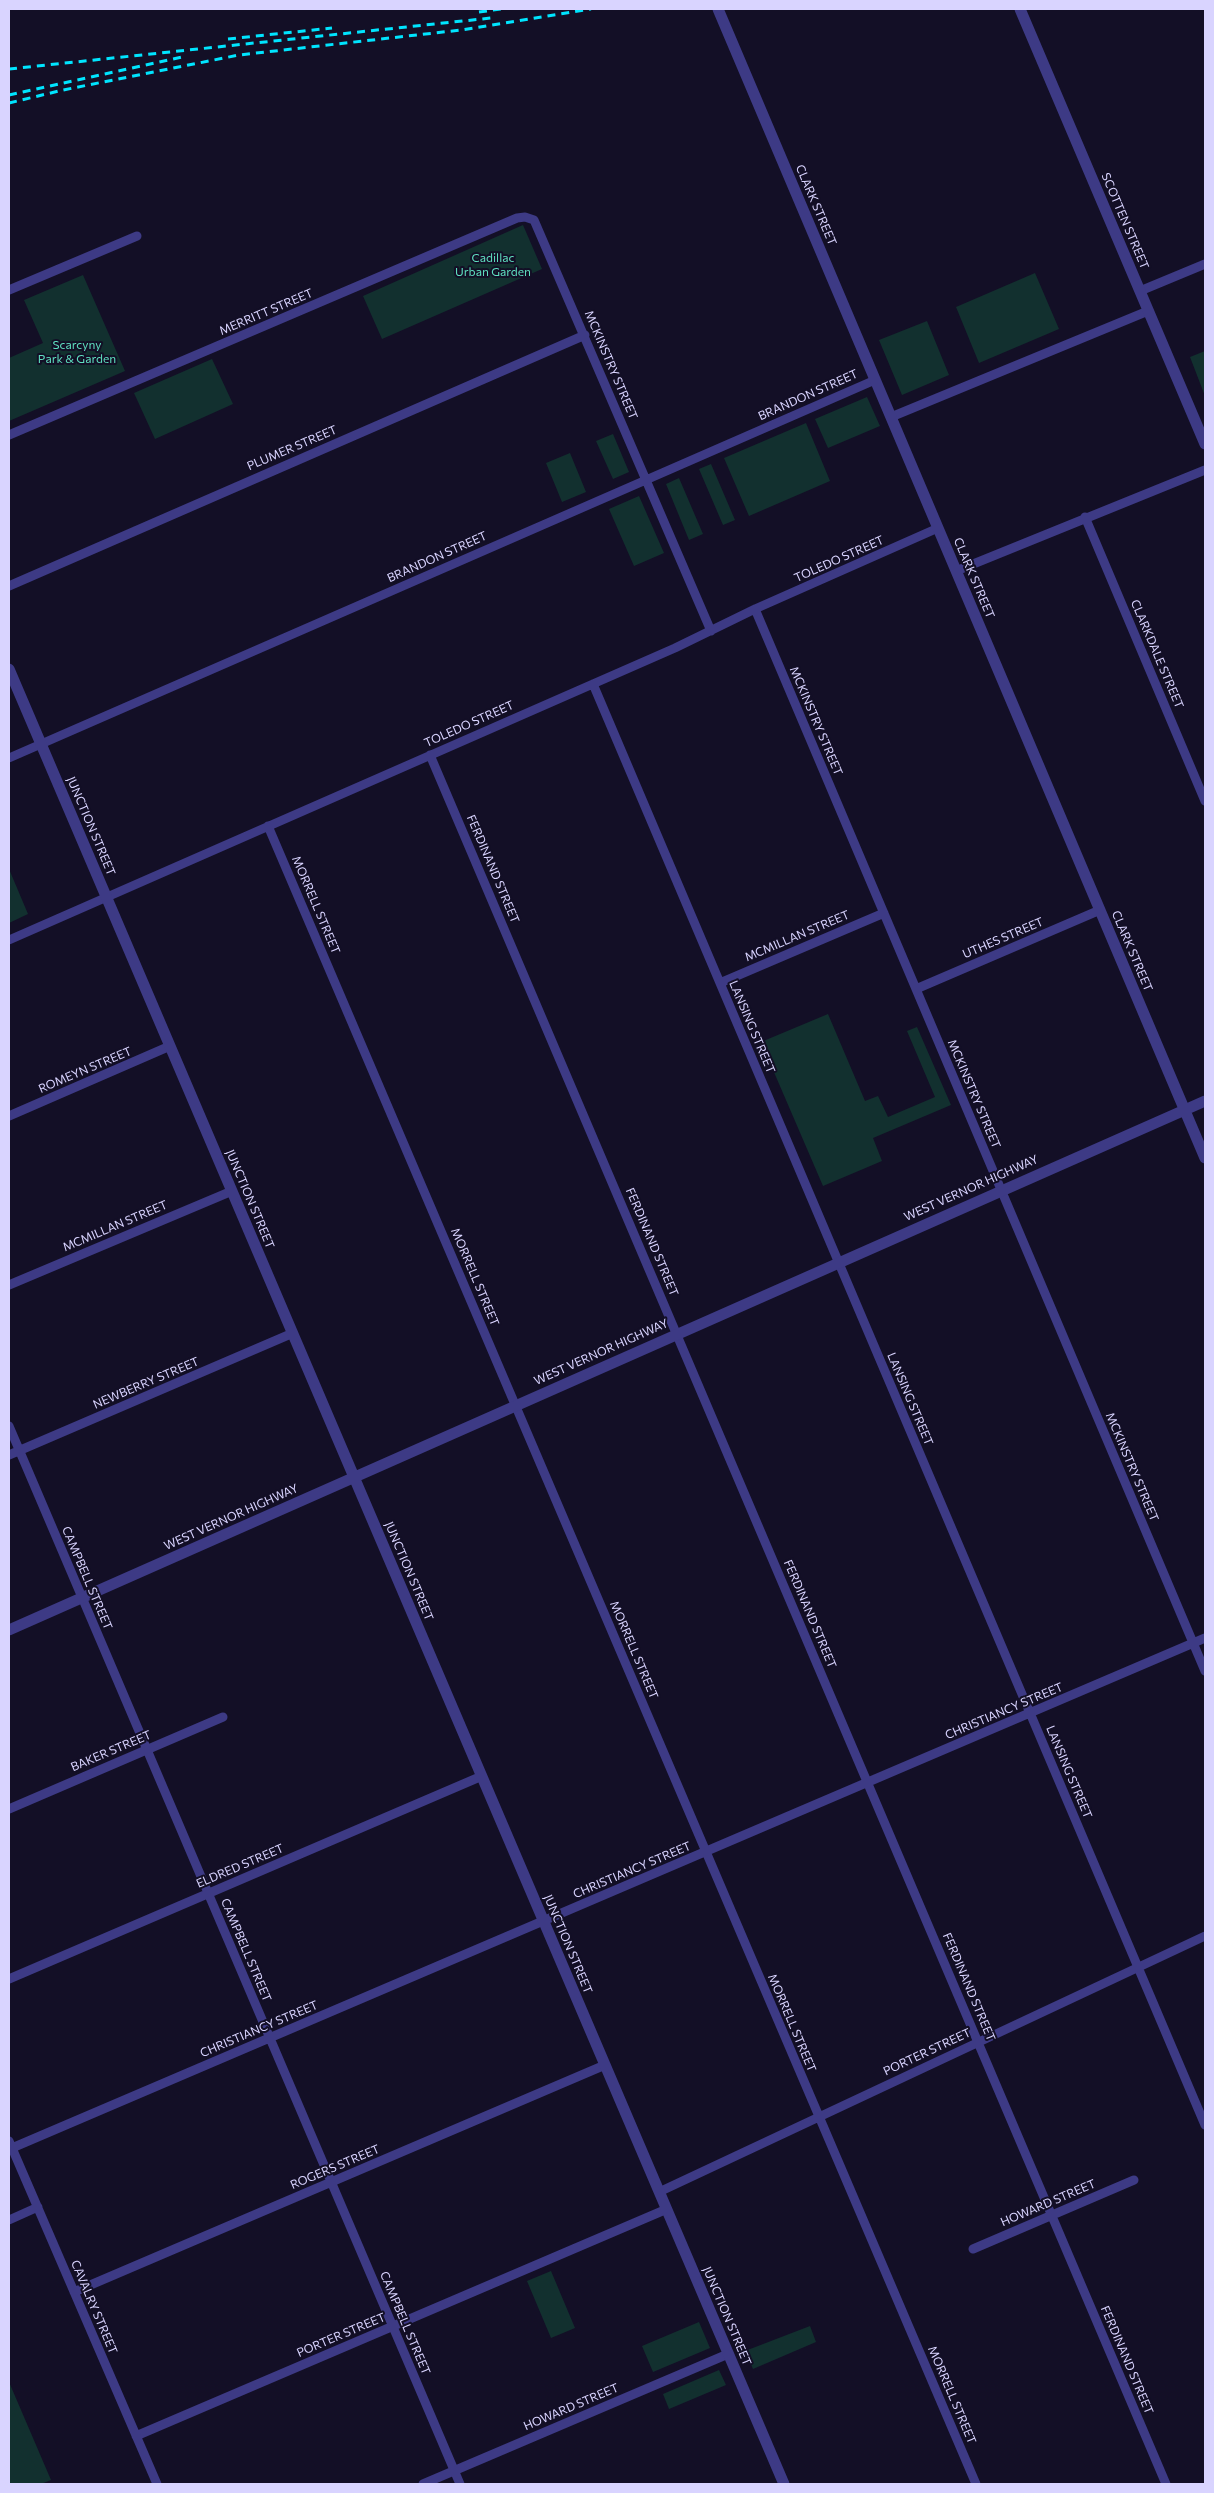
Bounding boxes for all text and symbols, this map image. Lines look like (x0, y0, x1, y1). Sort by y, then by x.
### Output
street label: CLARK STREET (793, 162, 839, 248)
street label: SCOTTEN STREET (1098, 171, 1152, 271)
park label: Cadillac Urban Garden (455, 251, 531, 279)
street label: MERRITT STREET (217, 286, 315, 338)
street label: MCKINSTRY STREET (582, 308, 640, 422)
park label: Scarcyny Park & Garden (38, 338, 116, 366)
street label: BRANDON STREET (756, 367, 860, 423)
street label: PLUMER STREET (245, 423, 339, 473)
street label: BRANDON STREET (385, 529, 489, 585)
street label: TOLEDO STREET (792, 533, 886, 585)
street label: CLARK STREET (951, 535, 997, 621)
street label: CLARKDALE STREET (1128, 597, 1186, 711)
street label: MCKINSTRY STREET (787, 664, 845, 778)
street label: TOLEDO STREET (422, 698, 516, 750)
street label: JUNCTION STREET (64, 774, 118, 878)
street label: FERDINAND STREET (464, 813, 522, 925)
street label: MORRELL STREET (289, 854, 343, 956)
street label: MCMILLAN STREET (743, 907, 851, 965)
street label: CLARK STREET (1109, 908, 1155, 994)
street label: UTHES STREET (960, 914, 1046, 962)
street label: LANSING STREET (726, 978, 778, 1076)
street label: MCKINSTRY STREET (945, 1037, 1003, 1151)
street label: ROMEYN STREET (36, 1044, 134, 1096)
street label: JUNCTION STREET (223, 1147, 277, 1251)
street label: WEST VERNOR HIGHWAY (902, 1152, 1040, 1224)
street label: FERDINAND STREET (623, 1186, 681, 1298)
street label: MCMILLAN STREET (61, 1197, 169, 1255)
street label: MORRELL STREET (448, 1226, 502, 1328)
street label: WEST VERNOR HIGHWAY (532, 1316, 670, 1388)
street label: LANSING STREET (884, 1350, 936, 1448)
street label: NEWBERRY STREET (91, 1354, 201, 1412)
street label: MCKINSTRY STREET (1103, 1410, 1161, 1524)
street label: WEST VERNOR HIGHWAY (162, 1481, 300, 1553)
street label: JUNCTION STREET (382, 1519, 436, 1623)
street label: CAMPBELL STREET (59, 1524, 115, 1632)
street label: FERDINAND STREET (781, 1558, 839, 1670)
street label: MORRELL STREET (607, 1599, 661, 1701)
street label: CHRISTIANCY STREET (943, 1680, 1065, 1742)
street label: LANSING STREET (1043, 1723, 1095, 1821)
street label: BAKER STREET (69, 1728, 153, 1774)
street label: CHRISTIANCY STREET (571, 1839, 693, 1901)
street label: ELDRED STREET (194, 1841, 286, 1891)
street label: JUNCTION STREET (541, 1892, 595, 1996)
street label: CAMPBELL STREET (218, 1896, 274, 2004)
street label: FERDINAND STREET (940, 1931, 998, 2043)
street label: MORRELL STREET (765, 1972, 819, 2074)
street label: CHRISTIANCY STREET (198, 1998, 320, 2060)
street label: PORTER STREET (881, 2025, 973, 2079)
street label: ROGERS STREET (288, 2142, 382, 2192)
street label: HOWARD STREET (998, 2176, 1098, 2230)
street label: CAVALRY STREET (68, 2258, 120, 2356)
street label: JUNCTION STREET (700, 2264, 754, 2368)
street label: CAMPBELL STREET (377, 2269, 433, 2377)
street label: FERDINAND STREET (1098, 2304, 1156, 2416)
street label: PORTER STREET (295, 2310, 387, 2360)
street label: MORRELL STREET (925, 2344, 979, 2446)
street label: HOWARD STREET (521, 2380, 621, 2434)

